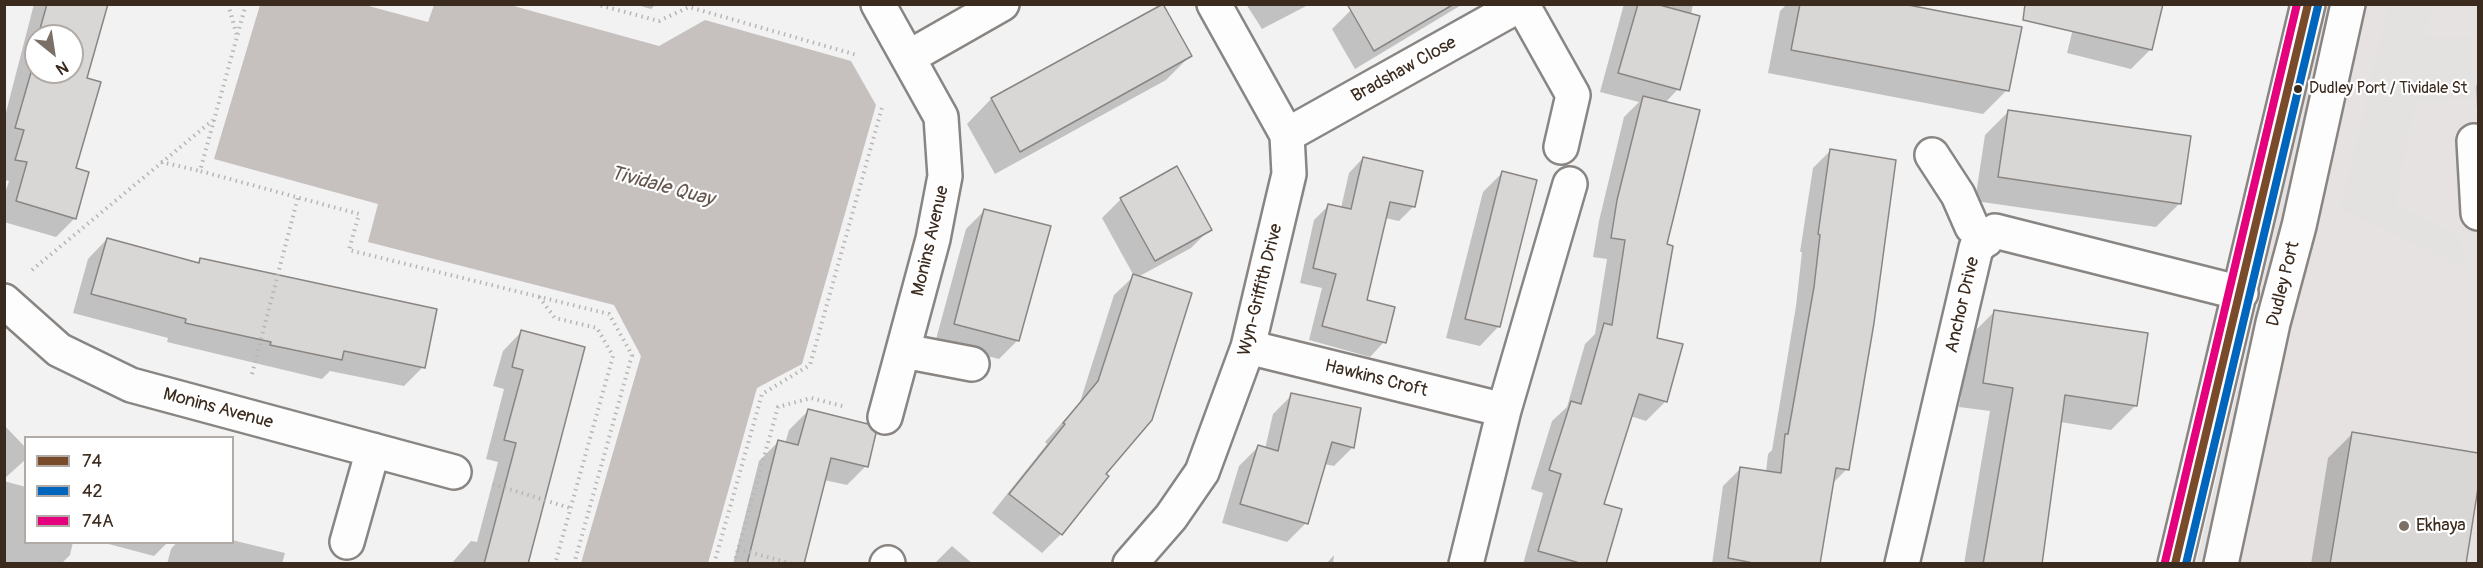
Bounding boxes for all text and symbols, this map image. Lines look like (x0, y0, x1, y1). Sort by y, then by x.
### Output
north arrow (24, 24, 84, 84)
street label: Bradshaw Close (1348, 32, 1460, 108)
text: N (52, 56, 72, 79)
place label: Dudley Port / Tividale St (2309, 79, 2467, 99)
marker: Dudley Port / Tividale St (2292, 83, 2304, 95)
water label: Tividale Quay (608, 162, 716, 212)
street label: Monins Avenue (908, 184, 954, 298)
street label: Wyn-Griffith Drive (1234, 222, 1288, 358)
street label: Dudley Port (2263, 239, 2305, 329)
street label: Anchor Drive (1941, 255, 1985, 355)
street label: Hawkins Croft (1322, 356, 1430, 402)
street label: Monins Avenue (161, 384, 275, 434)
legend (24, 436, 234, 544)
text: 74 (82, 450, 102, 473)
text: 42 (82, 480, 103, 503)
text: 74A (82, 510, 114, 533)
place label: Ekhaya (2416, 515, 2466, 537)
marker: Ekhaya (2397, 519, 2411, 533)

